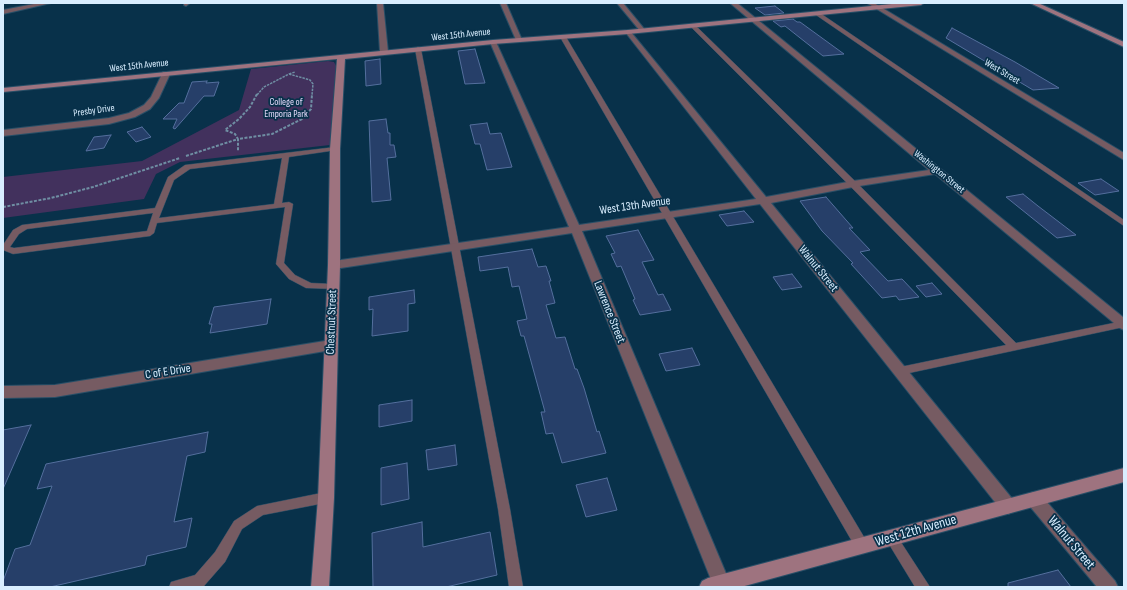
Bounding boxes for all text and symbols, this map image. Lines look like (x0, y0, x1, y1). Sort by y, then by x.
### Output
street label: West 15th Avenue (431, 26, 491, 44)
street label: West 15th Avenue (109, 57, 169, 75)
street label: West Street (982, 57, 1022, 87)
park label: College of Emporia Park (264, 96, 308, 120)
street label: Presby Drive (73, 102, 115, 120)
street label: Washington Street (911, 148, 967, 196)
street label: West 13th Avenue (599, 194, 671, 218)
street label: Walnut Street (795, 243, 841, 295)
street label: Lawrence Street (590, 279, 628, 345)
street label: Chestnut Street (324, 289, 340, 355)
street label: C of E Drive (144, 361, 192, 383)
street label: West 12th Avenue (874, 511, 958, 551)
street label: Walnut Street (1044, 513, 1098, 573)

